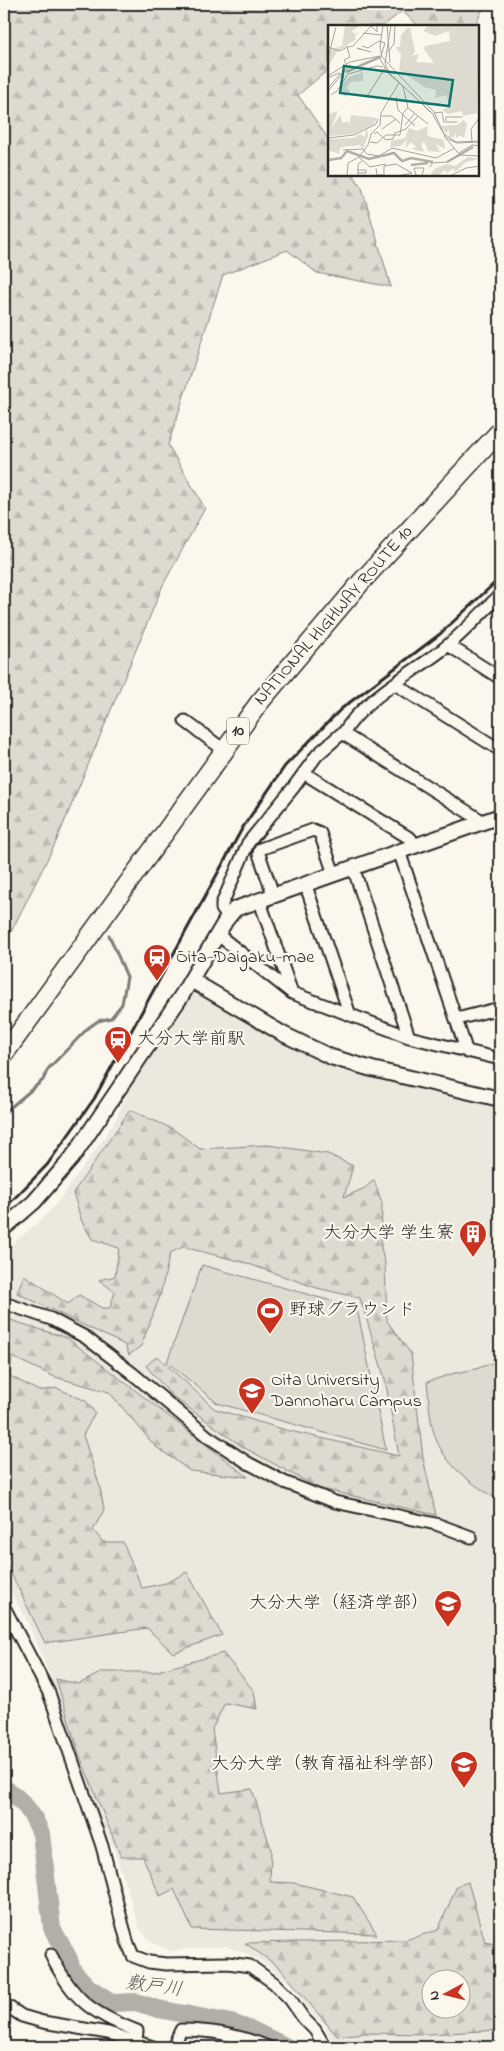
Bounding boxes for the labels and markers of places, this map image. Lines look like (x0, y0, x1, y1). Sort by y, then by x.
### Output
station icon: Ōita-Daigaku-mae (142, 943, 172, 982)
place label: Ōita-Daigaku-mae (176, 945, 315, 972)
station icon: 大分大学前駅 (103, 1025, 133, 1064)
place label: 大分大学前駅 (137, 1027, 245, 1053)
building icon: 大分大学 学生寮 (458, 1219, 488, 1258)
place label: 大分大学 学生寮 (324, 1221, 454, 1247)
sports icon: 野球グラウンド (255, 1296, 285, 1335)
place label: 野球グラウンド (289, 1298, 415, 1324)
place label: Oita University Dannoharu Campus (270, 1368, 422, 1415)
school or university icon: Oita University Dannoharu Campus (237, 1376, 267, 1415)
school or university icon: 大分大学（経済学部） (433, 1589, 463, 1628)
place label: 大分大学（経済学部） (249, 1591, 429, 1617)
school or university icon: 大分大学（教育福祉科学部） (449, 1750, 479, 1789)
place label: 大分大学（教育福祉科学部） (211, 1752, 445, 1778)

